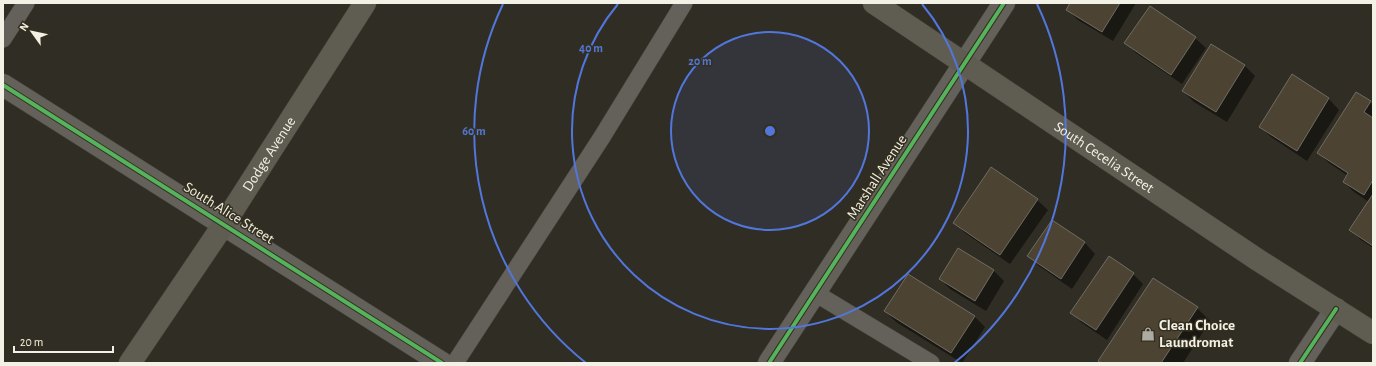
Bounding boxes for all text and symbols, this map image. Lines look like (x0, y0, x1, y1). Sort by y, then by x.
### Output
north arrow (12, 12, 52, 52)
text: N (17, 21, 31, 33)
text: 40 m (579, 42, 603, 54)
text: 20 m (688, 55, 712, 67)
street label: Dodge Avenue (239, 114, 298, 194)
street label: South Cecelia Street (1052, 119, 1157, 196)
centre of rings (763, 124, 777, 138)
text: 60 m (462, 125, 486, 137)
street label: Marshall Avenue (844, 132, 910, 222)
street label: South Alice Street (181, 179, 277, 247)
place label: Clean Choice Laundromat (1159, 318, 1235, 350)
shop icon: Clean Choice Laundromat (1140, 326, 1156, 342)
scale bar (14, 328, 113, 354)
text: 20 m (20, 336, 43, 348)

